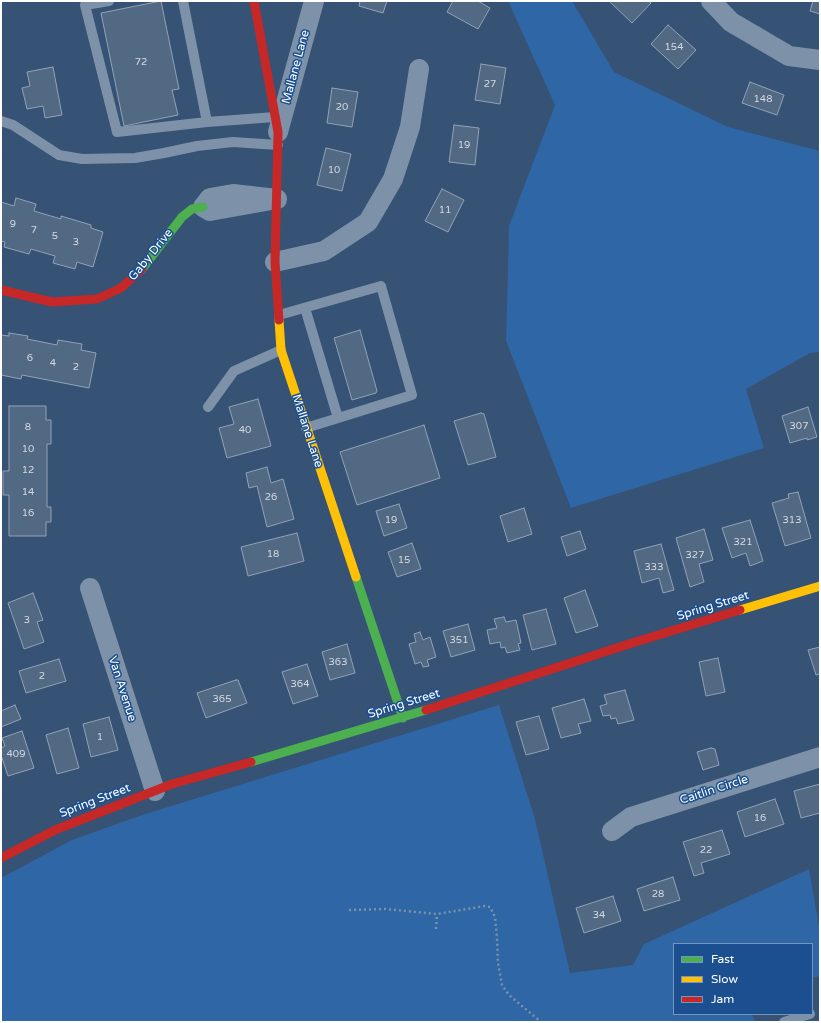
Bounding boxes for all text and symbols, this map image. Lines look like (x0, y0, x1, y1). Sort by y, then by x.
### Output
street label: Mallane Lane (279, 28, 313, 106)
house number: 154 (665, 41, 683, 53)
house number: 72 (135, 56, 147, 68)
house number: 27 (484, 78, 496, 90)
house number: 148 (754, 93, 772, 105)
house number: 20 (336, 101, 348, 113)
house number: 19 (458, 139, 470, 151)
house number: 10 (328, 164, 340, 176)
house number: 11 (439, 204, 451, 216)
house number: 9 (10, 218, 16, 230)
house number: 7 (31, 224, 37, 236)
street label: Gaby Drive (126, 226, 176, 284)
house number: 5 (52, 230, 58, 242)
house number: 3 (73, 236, 79, 248)
house number: 6 (27, 352, 33, 364)
house number: 4 (50, 357, 56, 369)
house number: 2 (73, 361, 79, 373)
street label: Mallane Lane (288, 393, 326, 469)
house number: 307 (790, 420, 808, 432)
house number: 8 (25, 421, 31, 433)
house number: 40 (239, 424, 251, 436)
house number: 10 (22, 443, 34, 455)
house number: 12 (22, 464, 34, 476)
house number: 14 (22, 486, 34, 498)
house number: 26 (265, 491, 277, 503)
house number: 16 (22, 507, 34, 519)
house number: 19 (385, 514, 397, 526)
house number: 313 (783, 514, 801, 526)
house number: 321 (734, 536, 752, 548)
house number: 18 (267, 548, 279, 560)
house number: 327 (686, 549, 704, 561)
house number: 15 (398, 554, 410, 566)
house number: 333 (645, 561, 663, 573)
street label: Spring Street (675, 588, 751, 624)
house number: 3 (24, 614, 30, 626)
house number: 351 (450, 634, 468, 646)
street label: Van Avenue (105, 655, 139, 723)
house number: 363 (329, 656, 347, 668)
house number: 2 (39, 670, 45, 682)
house number: 364 (291, 678, 309, 690)
street label: Spring Street (366, 686, 442, 722)
house number: 365 (213, 693, 231, 705)
house number: 1 (97, 731, 103, 743)
house number: 409 (7, 748, 25, 760)
street label: Caitlin Circle (678, 772, 750, 808)
street label: Spring Street (58, 781, 132, 821)
house number: 16 (754, 812, 766, 824)
house number: 22 (700, 844, 712, 856)
house number: 28 (652, 888, 664, 900)
house number: 34 (593, 909, 605, 921)
legend (673, 943, 813, 1015)
text: Fast (711, 952, 734, 966)
text: Slow (711, 972, 738, 986)
text: Jam (711, 992, 734, 1006)

